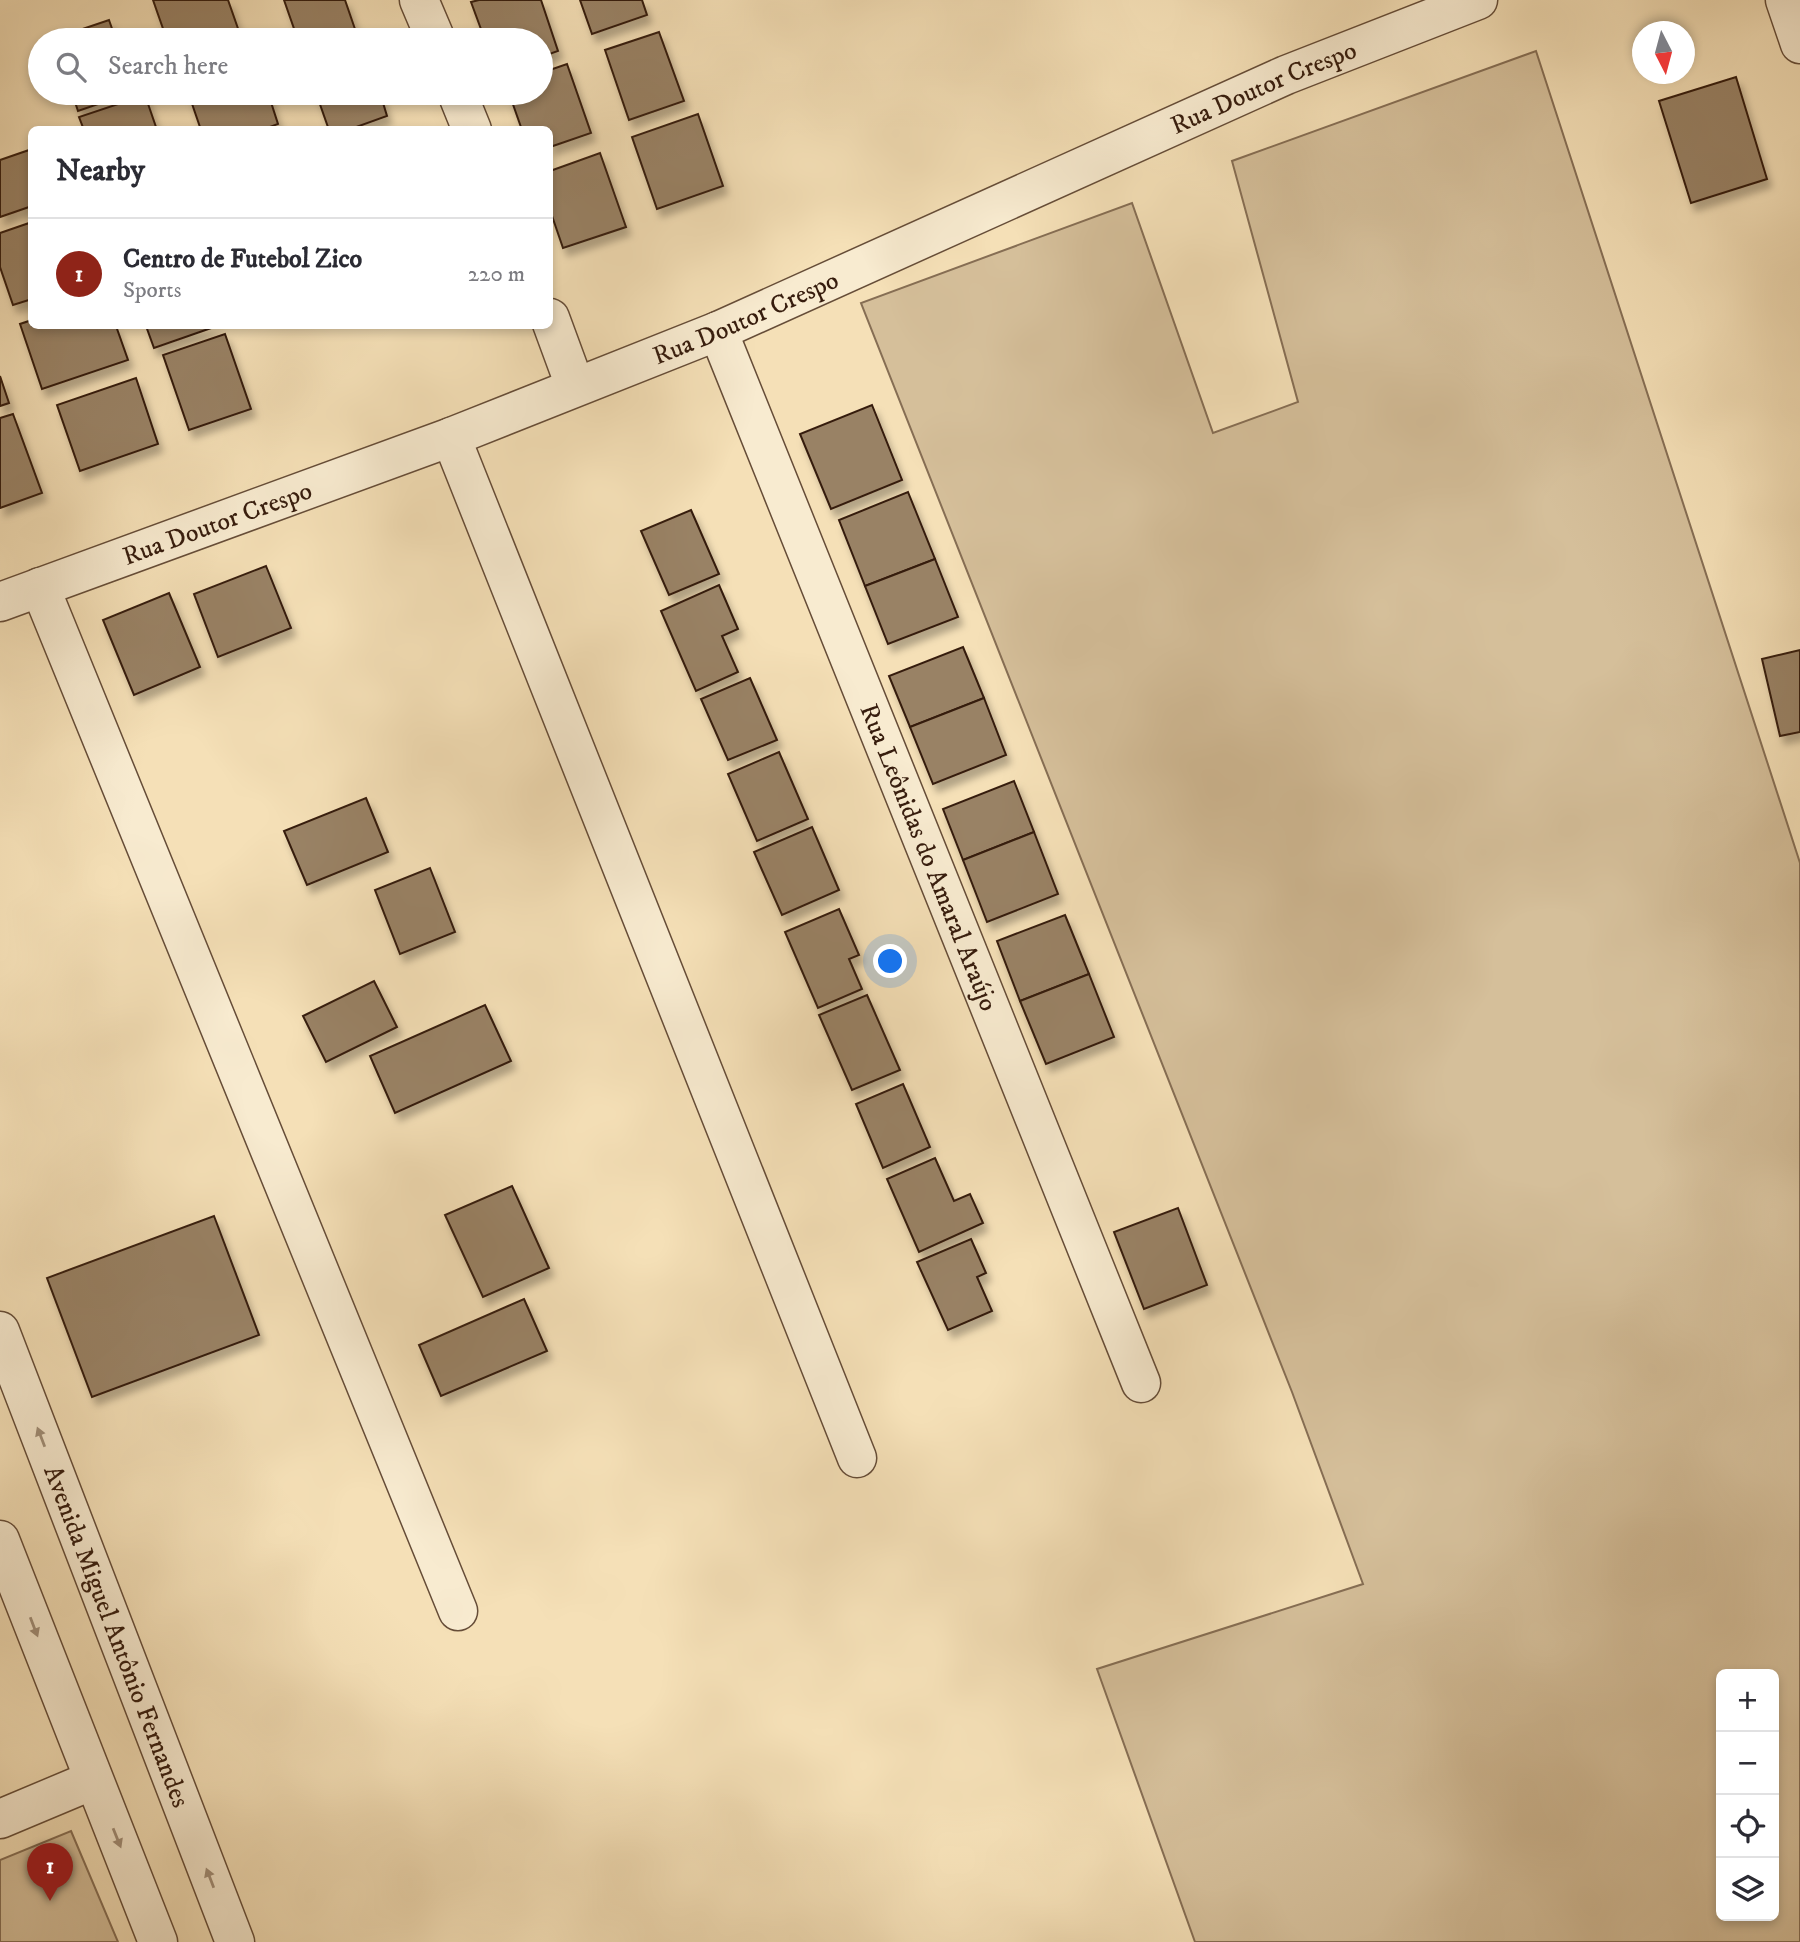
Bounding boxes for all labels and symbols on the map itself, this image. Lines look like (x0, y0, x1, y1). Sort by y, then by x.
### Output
north arrow (1632, 21, 1695, 84)
street label: Rua Doutor Crespo (1166, 34, 1362, 143)
street label: Rua Doutor Crespo (648, 264, 844, 373)
street label: Rua Doutor Crespo (118, 474, 317, 574)
street label: Rua Leônidas do Amaral Araújo (852, 699, 1005, 1016)
your location (873, 944, 907, 978)
one-way arrow (35, 1427, 46, 1448)
street label: Avenida Miguel Antônio Fernandes (35, 1461, 197, 1812)
one-way arrow (28, 1616, 39, 1637)
one-way arrow (111, 1828, 122, 1849)
pin: 1 (27, 1843, 73, 1901)
one-way arrow (205, 1868, 216, 1889)

